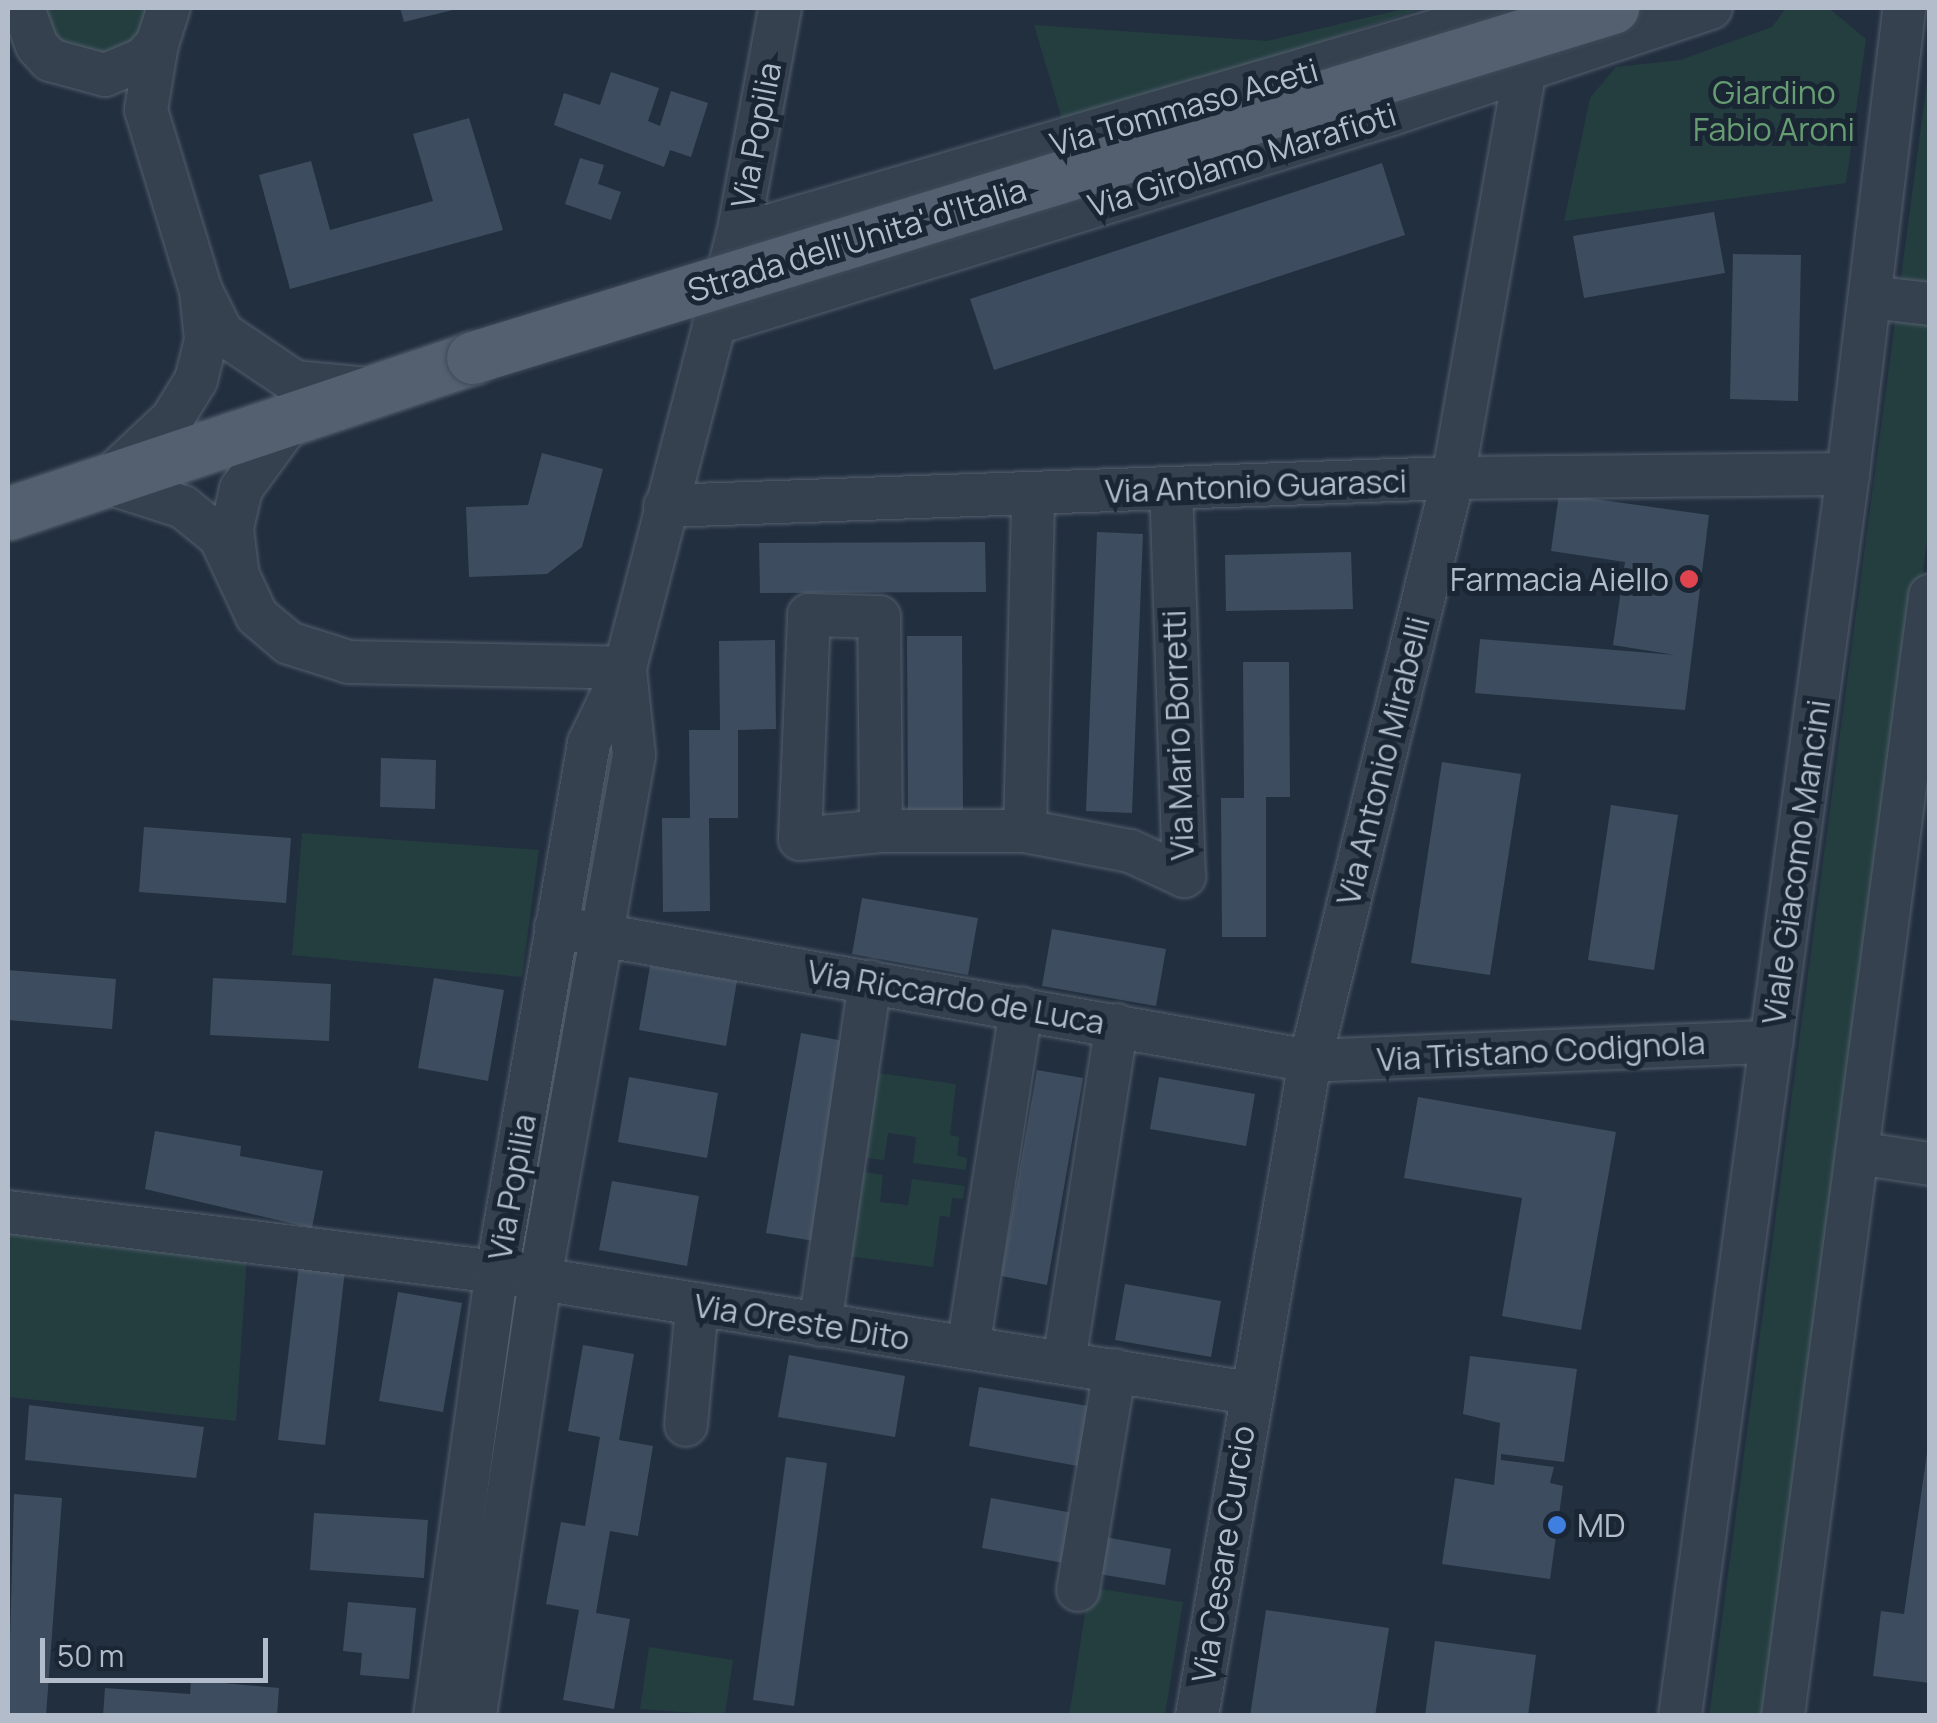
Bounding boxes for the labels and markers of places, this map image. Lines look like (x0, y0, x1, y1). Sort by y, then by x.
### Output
place label: Farmacia Aiello (1450, 560, 1669, 598)
marker: Farmacia Aiello (1678, 568, 1700, 590)
place label: MD (1577, 1506, 1625, 1544)
marker: MD (1546, 1514, 1568, 1536)

